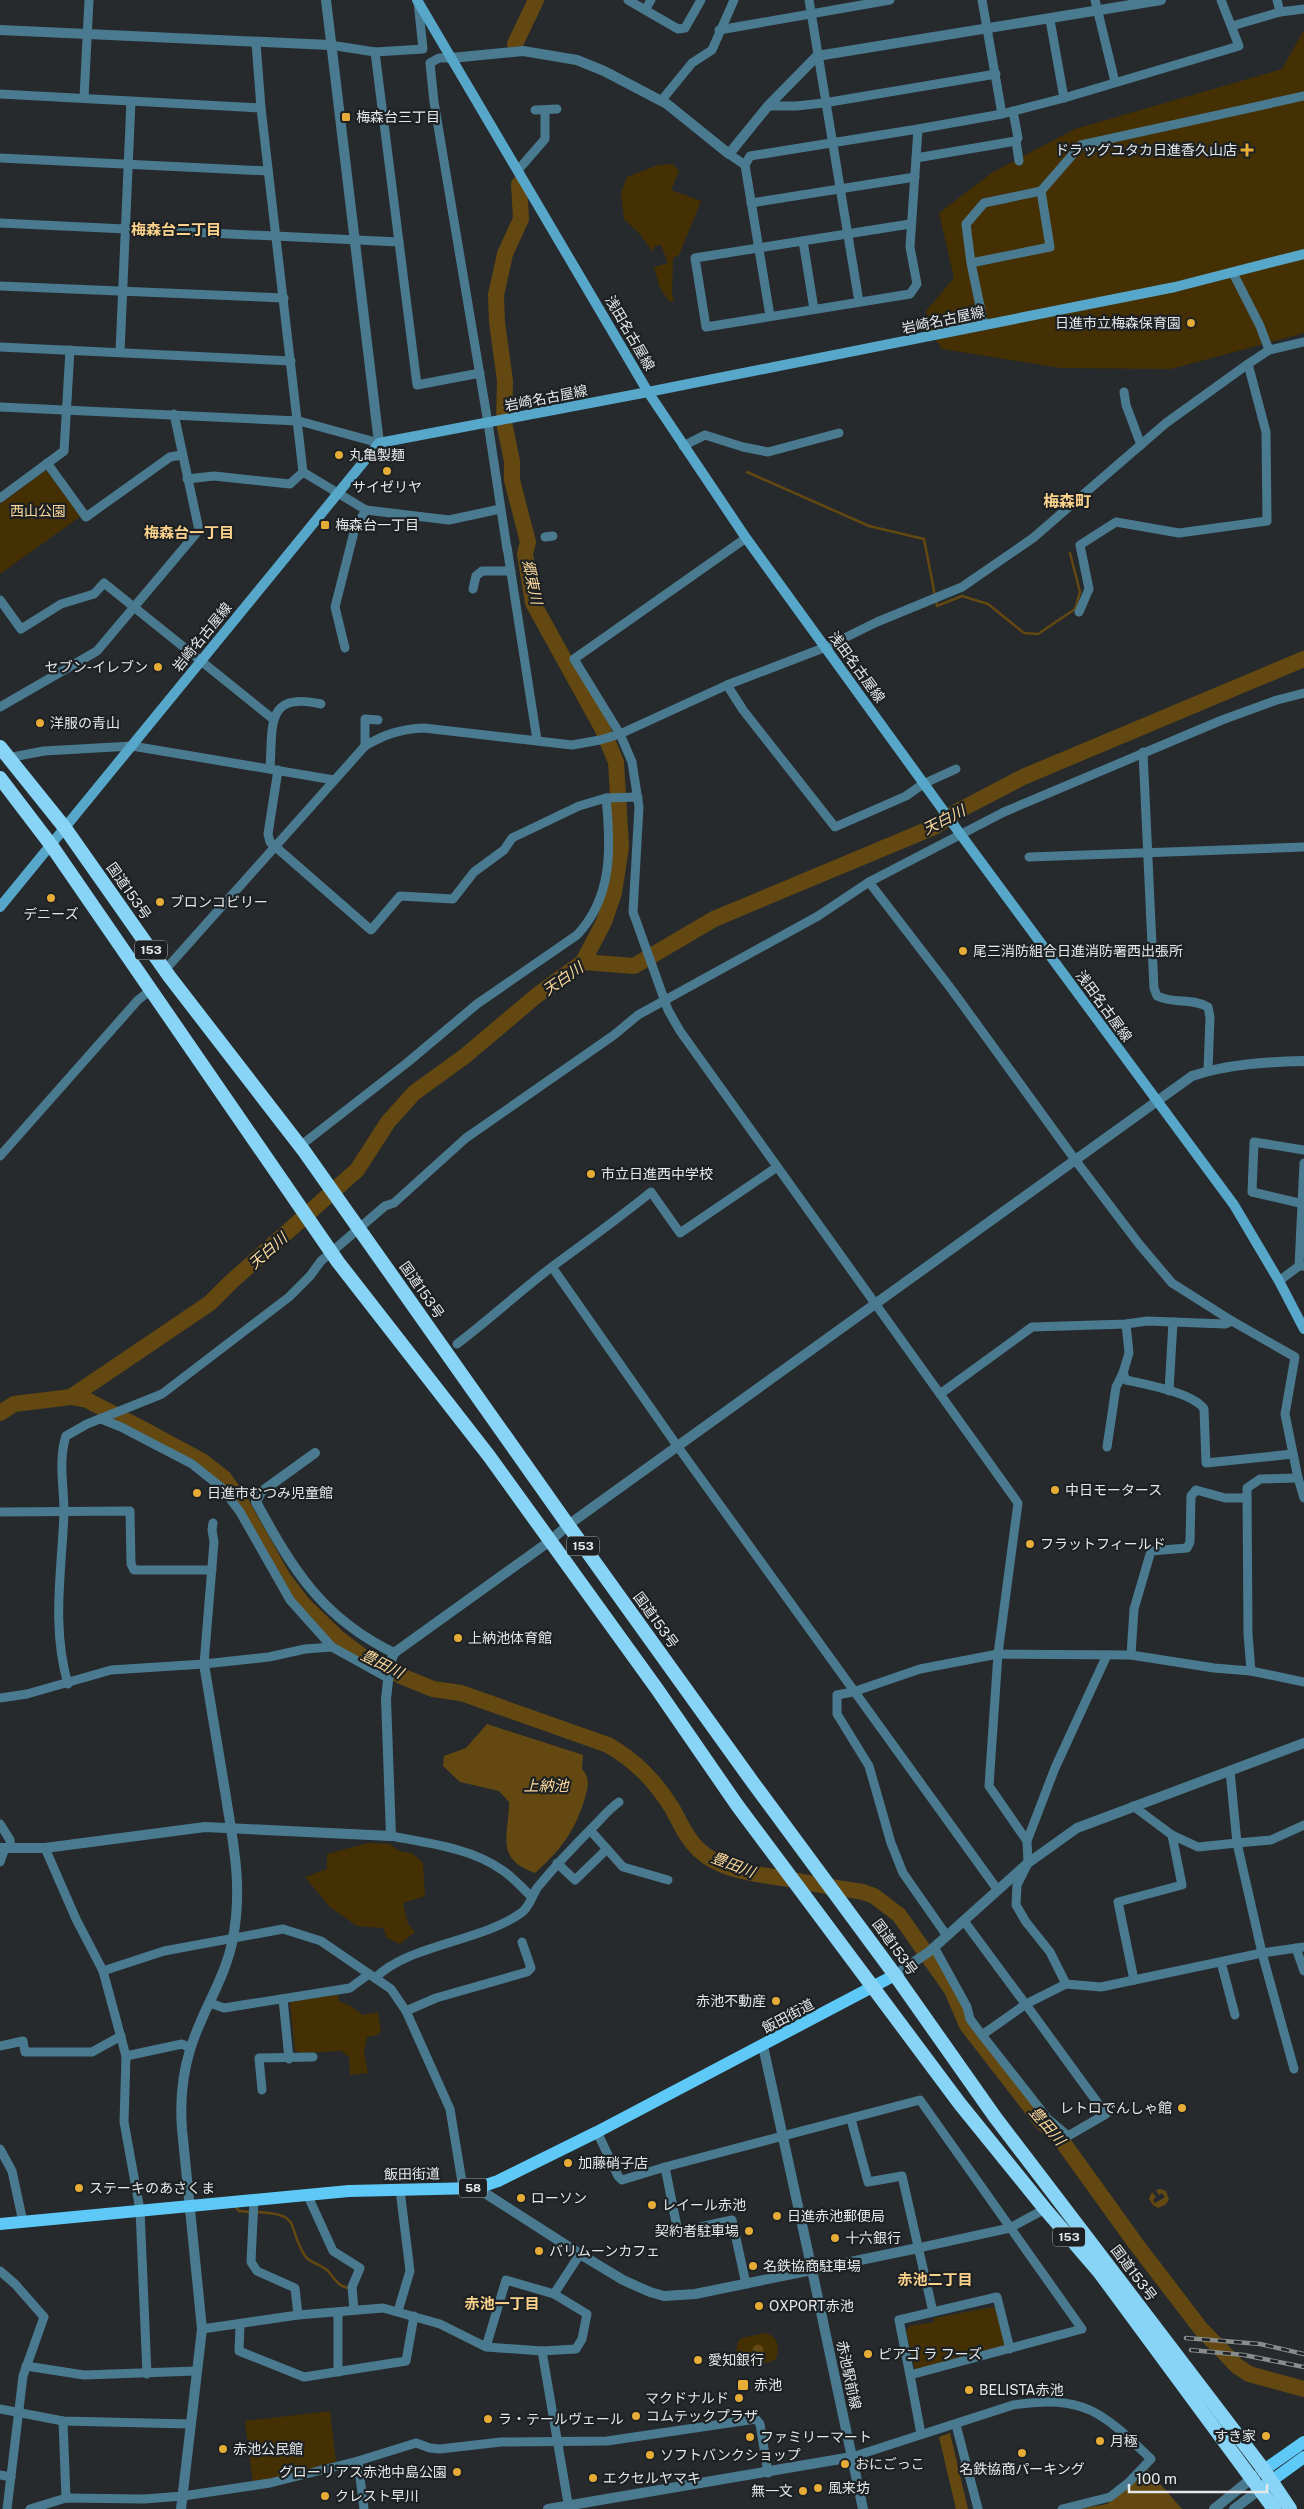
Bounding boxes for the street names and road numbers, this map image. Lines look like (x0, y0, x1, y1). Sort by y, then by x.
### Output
street label: 浅田名古屋線 (602, 293, 658, 373)
street label: 岩崎名古屋線 (900, 303, 986, 337)
street label: 岩崎名古屋線 (503, 382, 589, 414)
street label: 岩崎名古屋線 (169, 599, 235, 675)
street label: 浅田名古屋線 (826, 628, 888, 706)
street label: 国道153号 (104, 860, 154, 922)
road number: 153 (135, 940, 167, 960)
street label: 浅田名古屋線 (1073, 967, 1135, 1045)
street label: 国道153号 (397, 1259, 447, 1321)
road number: 153 (567, 1536, 599, 1555)
street label: 国道153号 (630, 1589, 682, 1651)
street label: 国道153号 (869, 1916, 921, 1978)
street label: 飯田街道 (760, 1996, 816, 2036)
street label: 飯田街道 (384, 2166, 440, 2182)
road number: 58 (459, 2178, 487, 2198)
road number: 153 (1053, 2228, 1085, 2246)
street label: 国道153号 (1108, 2242, 1160, 2304)
street label: 赤池駅前線 (834, 2339, 864, 2411)

